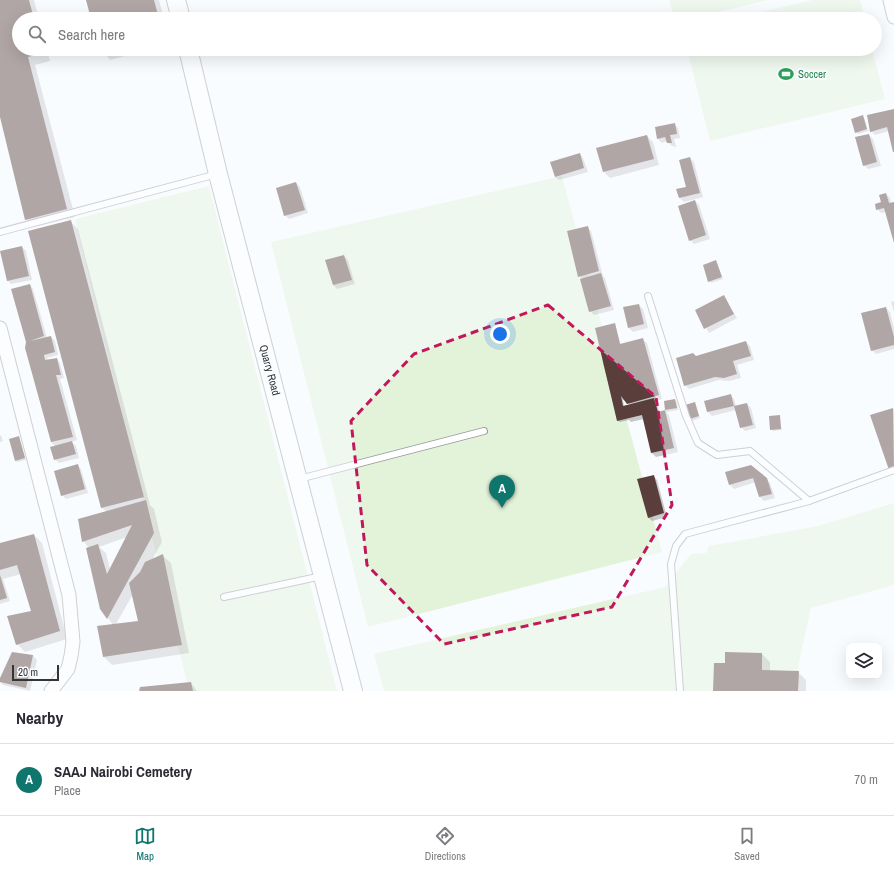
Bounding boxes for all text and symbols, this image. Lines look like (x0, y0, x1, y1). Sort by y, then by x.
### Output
search box (12, 12, 882, 56)
icon: search (26, 23, 48, 45)
text: Search here (58, 24, 125, 45)
sports icon: Soccer (777, 65, 795, 83)
place label: Soccer (798, 67, 826, 81)
your location (490, 324, 510, 344)
street label: Quarry Road (257, 343, 283, 397)
pin: A (489, 475, 515, 508)
map controls (846, 643, 882, 679)
button: layers (846, 643, 882, 679)
scale bar (12, 663, 59, 682)
text: 20 m (18, 665, 38, 679)
text: Nearby (16, 706, 63, 729)
text: SAAJ Nairobi Cemetery (54, 761, 192, 782)
text: A (25, 771, 33, 788)
text: 70 m (854, 771, 878, 788)
text: Place (54, 782, 81, 799)
tab: Map (134, 825, 156, 863)
tab: Directions (425, 825, 466, 863)
tab: Saved (734, 825, 760, 863)

